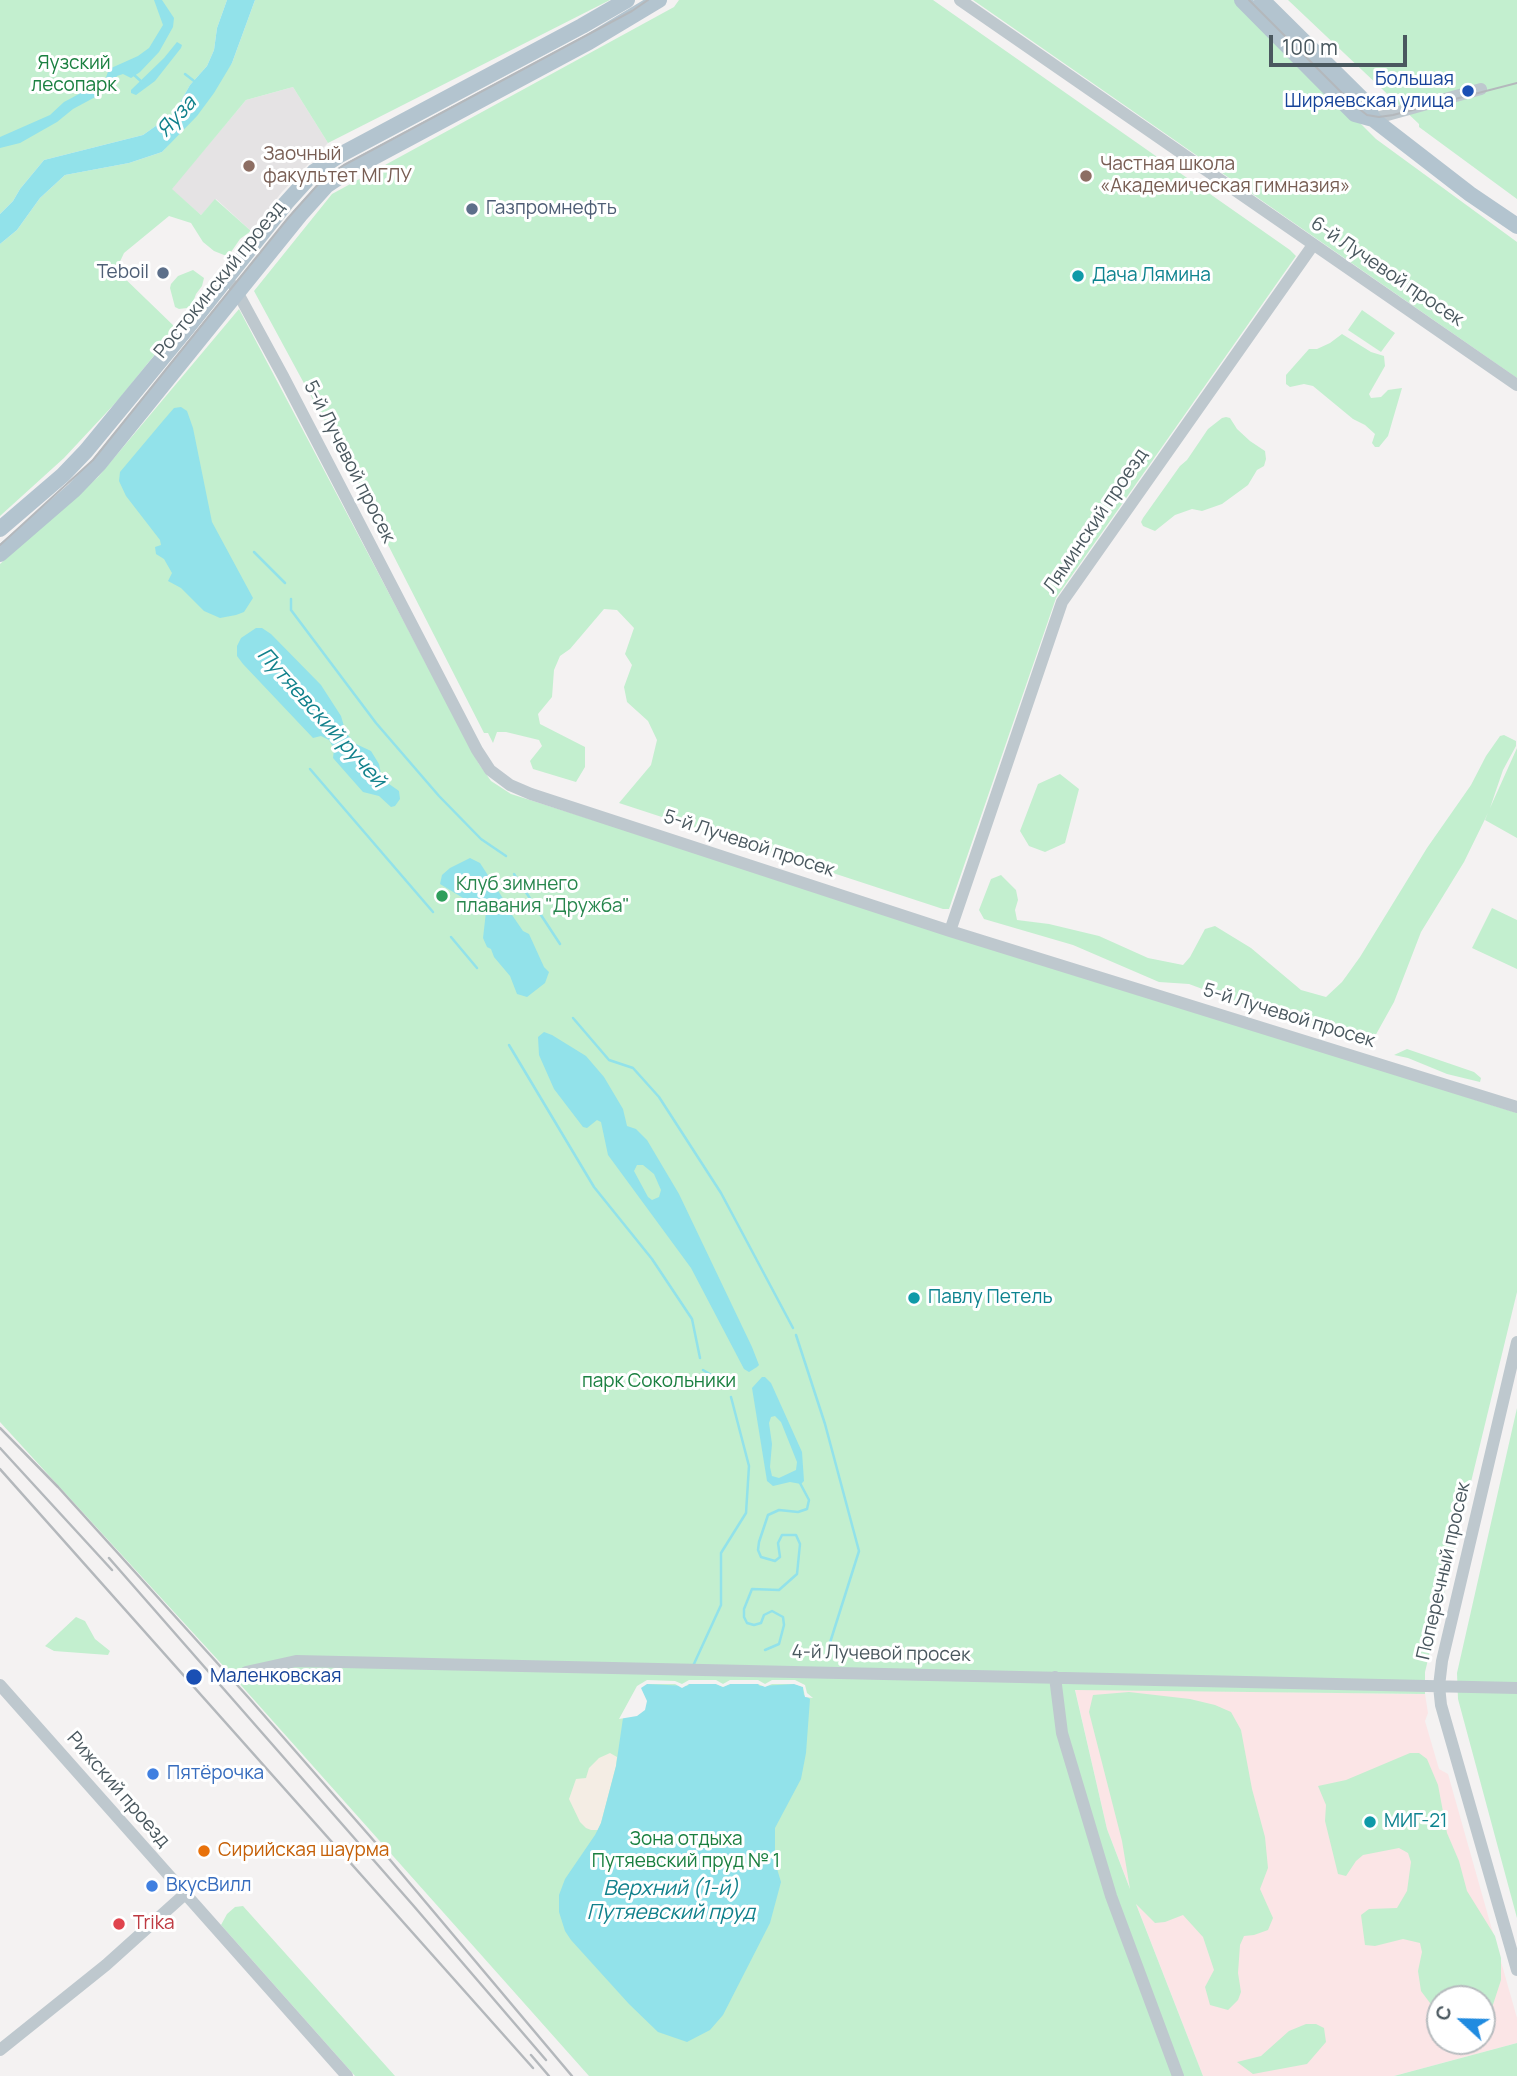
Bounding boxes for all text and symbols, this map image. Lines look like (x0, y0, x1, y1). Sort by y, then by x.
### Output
scale bar (1272, 21, 1410, 65)
text: 100 m (1282, 33, 1338, 61)
park label: Яузский лесопарк (31, 53, 117, 97)
place label: Большая Ширяевская улица (1284, 69, 1454, 113)
marker: Большая Ширяевская улица (1460, 83, 1476, 99)
water label: Яуза (152, 91, 202, 143)
place label: Заочный факультет МГЛУ (263, 144, 412, 188)
place label: Частная школа «Академическая гимназия» (1100, 154, 1350, 198)
marker: Заочный факультет МГЛУ (241, 158, 257, 174)
marker: Частная школа «Академическая гимназия» (1078, 168, 1094, 184)
street label: Ростокинский проезд (150, 197, 290, 363)
place label: Газпромнефть (486, 198, 617, 220)
marker: Газпромнефть (464, 201, 480, 217)
street label: 6-й Лучевой просек (1306, 212, 1468, 332)
place label: Teboil (97, 262, 149, 284)
marker: Teboil (155, 265, 171, 281)
place label: Дача Лямина (1092, 265, 1211, 287)
marker: Дача Лямина (1070, 268, 1086, 284)
street label: 5-й Лучевой просек (298, 377, 400, 547)
street label: Ляминский проезд (1039, 444, 1153, 598)
water label: Путяевский ручей (251, 643, 391, 793)
street label: 5-й Лучевой просек (661, 806, 837, 882)
place label: Клуб зимнего плавания "Дружба" (456, 874, 630, 918)
marker: Клуб зимнего плавания "Дружба" (434, 888, 450, 904)
street label: 5-й Лучевой просек (1200, 979, 1378, 1053)
place label: Павлу Петель (928, 1287, 1053, 1309)
marker: Павлу Петель (906, 1290, 922, 1306)
park label: парк Сокольники (582, 1371, 736, 1393)
street label: Поперечный просек (1412, 1480, 1476, 1662)
street label: 4-й Лучевой просек (791, 1641, 971, 1667)
place label: Маленковская (210, 1666, 341, 1688)
marker: Маленковская (184, 1667, 204, 1687)
street label: Рижский проезд (62, 1728, 174, 1852)
place label: Пятёрочка (167, 1763, 264, 1785)
marker: Пятёрочка (145, 1766, 161, 1782)
place label: МИГ-21 (1384, 1811, 1447, 1833)
marker: МИГ-21 (1362, 1814, 1378, 1830)
park label: Зона отдыха Путяевский пруд № 1 (592, 1829, 780, 1873)
place label: Сирийская шаурма (218, 1840, 389, 1862)
marker: Сирийская шаурма (196, 1843, 212, 1859)
place label: ВкусВилл (166, 1875, 252, 1897)
water label: Верхний (1-й) Путяевский пруд (587, 1876, 755, 1926)
marker: ВкусВилл (144, 1878, 160, 1894)
place label: Trika (133, 1913, 175, 1935)
marker: Trika (111, 1916, 127, 1932)
north arrow (1426, 1985, 1496, 2055)
text: С (1429, 2002, 1458, 2024)

